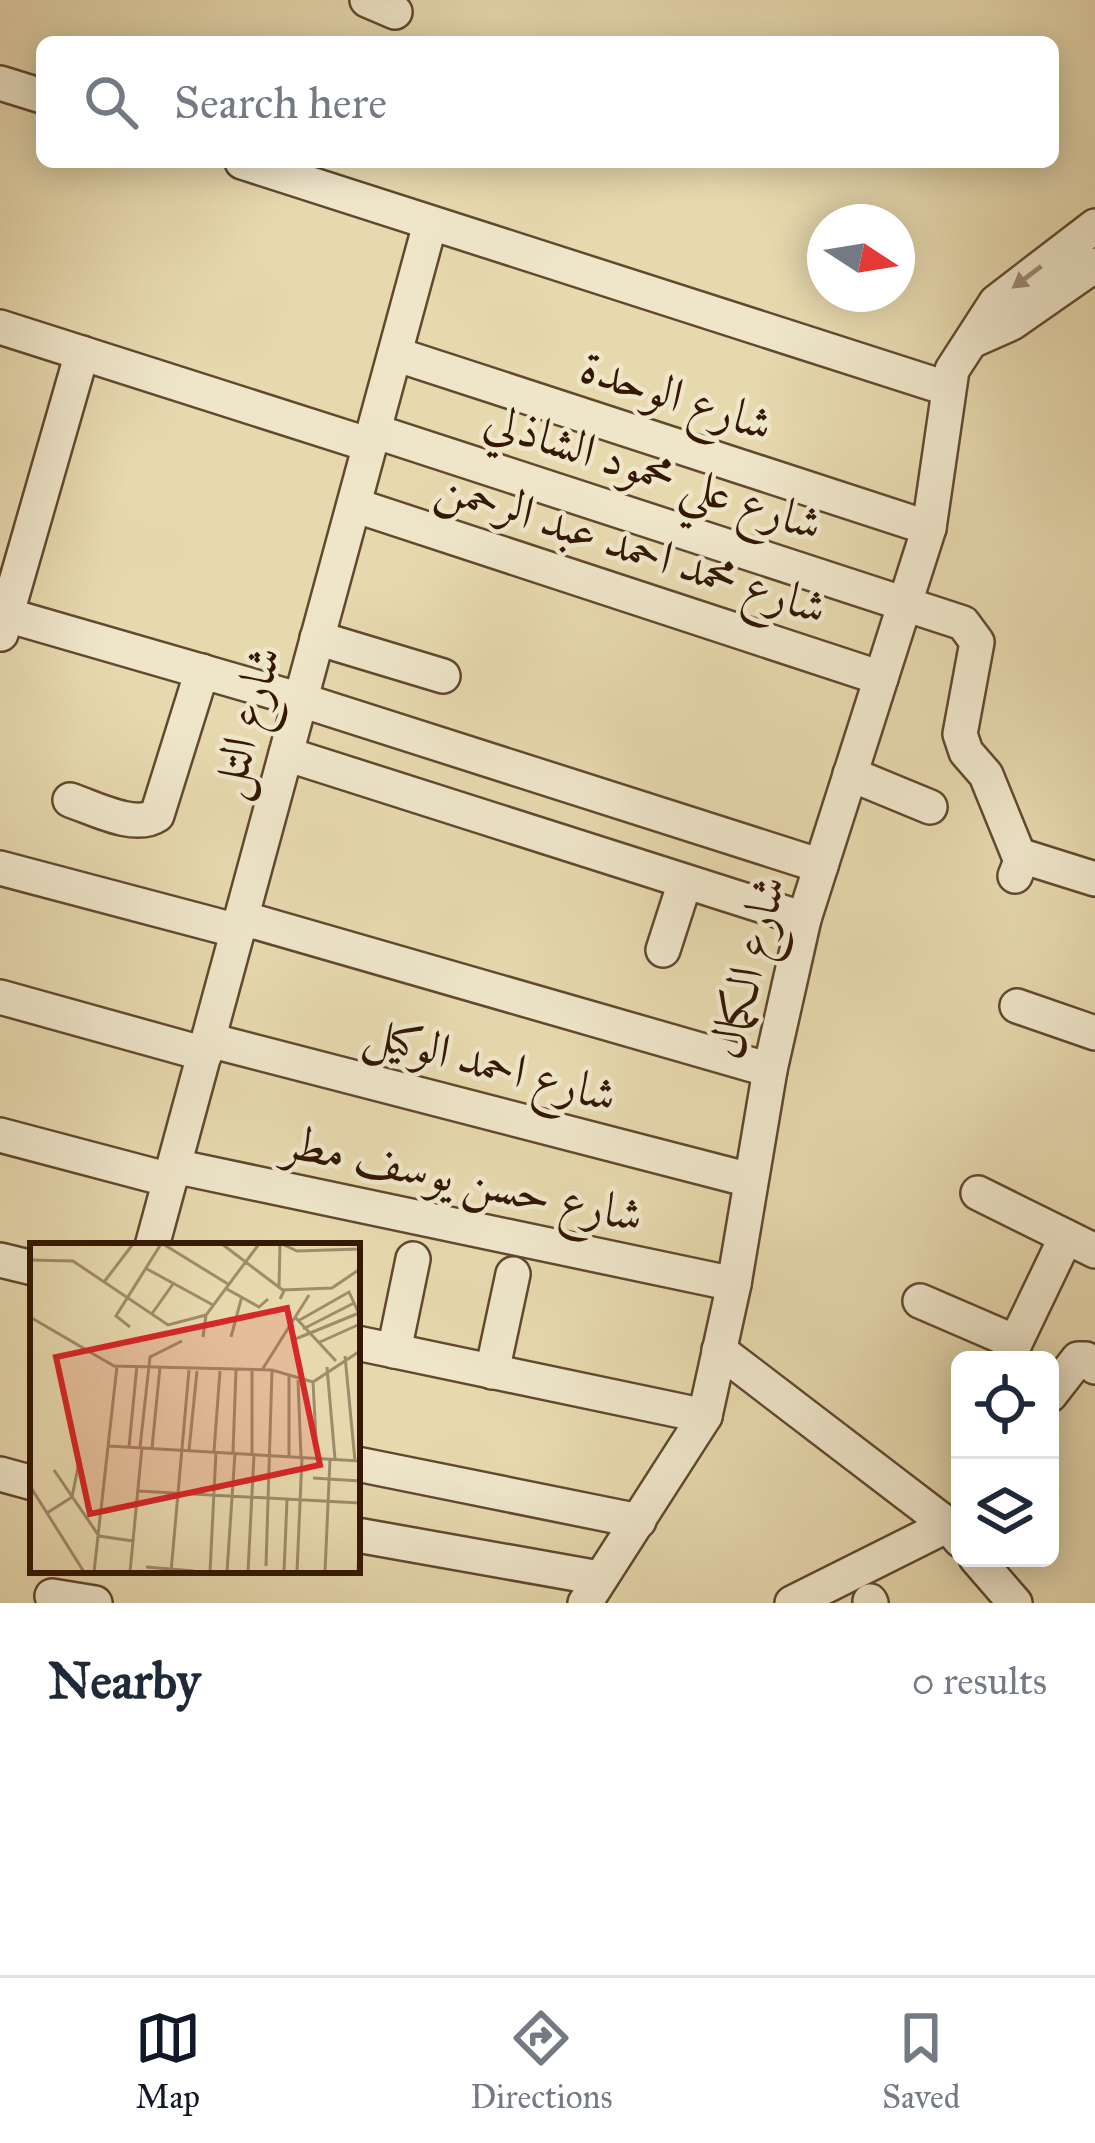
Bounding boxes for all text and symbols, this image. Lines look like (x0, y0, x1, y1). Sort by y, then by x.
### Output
search box (36, 36, 1059, 168)
icon: search (78, 69, 144, 135)
text: Search here (174, 75, 387, 130)
north arrow (807, 204, 915, 312)
one-way arrow (1012, 264, 1043, 288)
street label: شارع الوحدة (570, 336, 780, 463)
street label: شارع علي محمود الشاذلي (473, 389, 830, 569)
street label: شارع محمد احمد عبد الرحمن (426, 455, 835, 646)
street label: شارع التل (196, 639, 303, 807)
street label: شارع الكمال (696, 869, 808, 1067)
street label: شارع احمد الوكيل (356, 1001, 624, 1135)
street label: شارع حسن يوسف مطر (272, 1110, 649, 1255)
inset map (30, 1243, 360, 1573)
map controls (951, 1351, 1059, 1567)
button: locate (951, 1351, 1059, 1459)
button: layers (951, 1459, 1059, 1567)
text: Nearby (48, 1650, 200, 1712)
text: 0 results (912, 1657, 1047, 1705)
tab: Map (135, 2005, 201, 2117)
tab: Directions (470, 2005, 612, 2117)
tab: Saved (882, 2005, 960, 2117)

